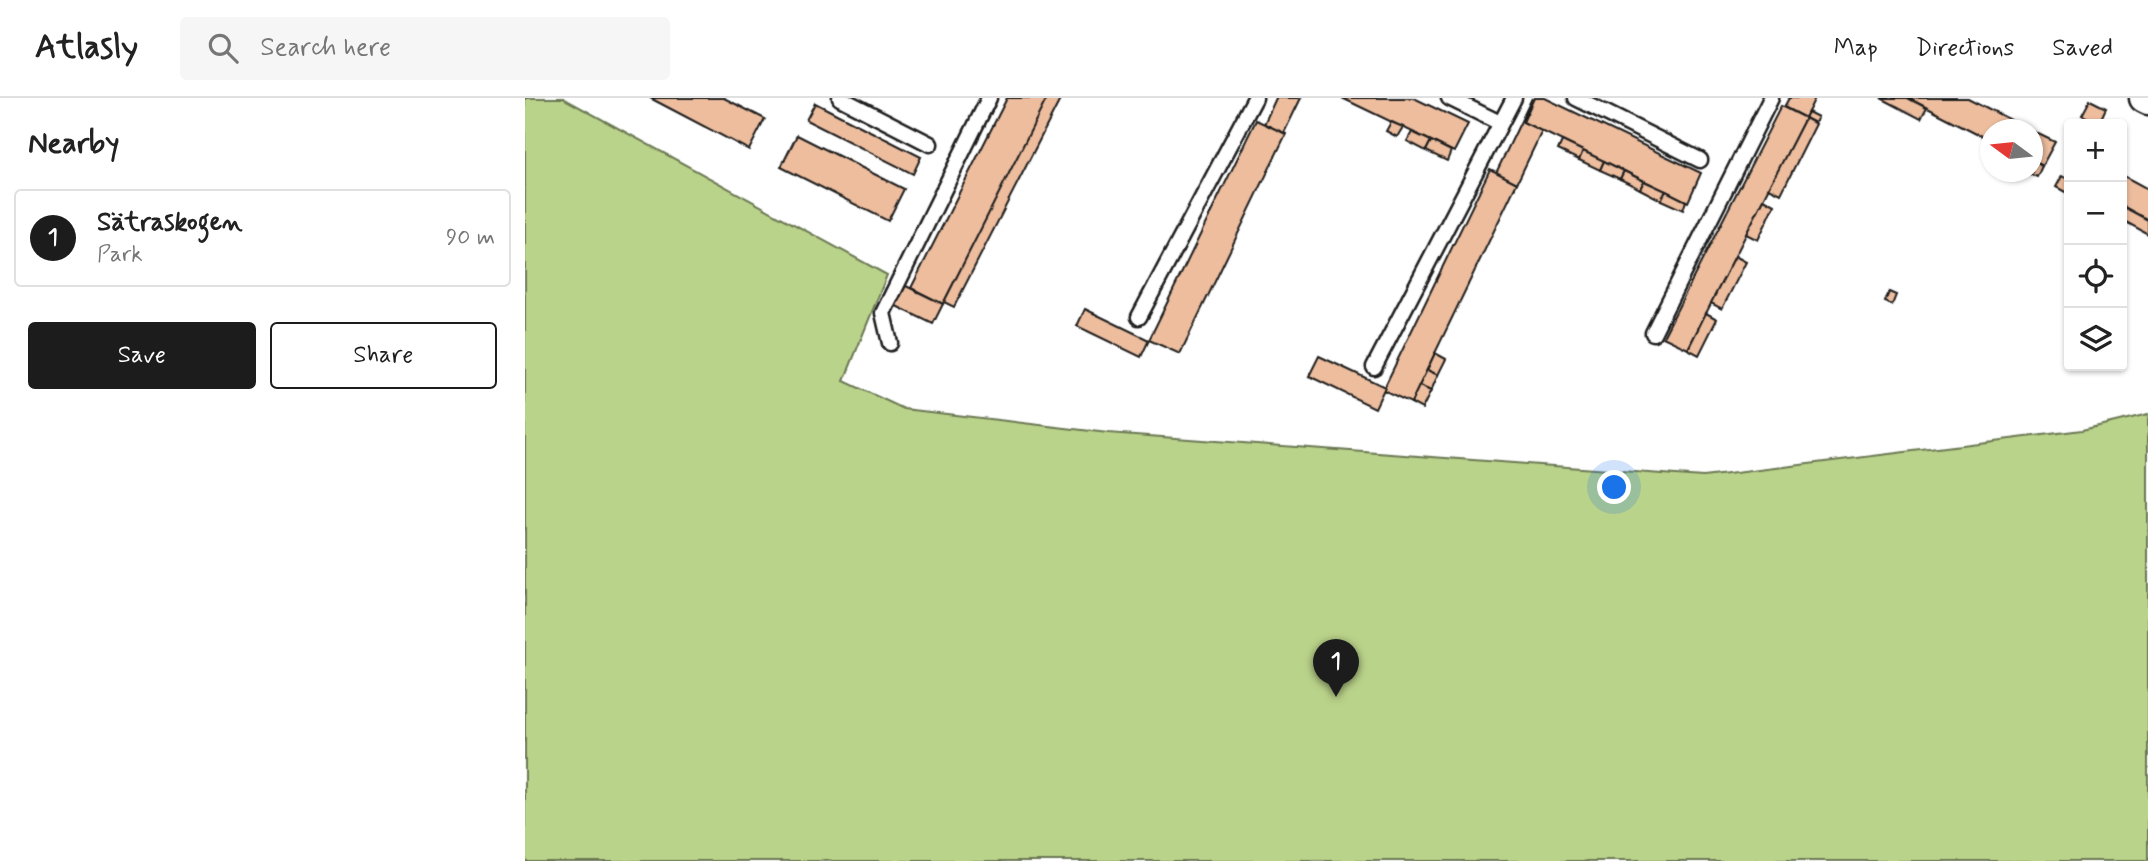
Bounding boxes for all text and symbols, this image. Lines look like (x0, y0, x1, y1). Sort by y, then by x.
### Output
search box (180, 17, 670, 80)
text: Atlasly (35, 26, 138, 70)
icon: search (204, 29, 242, 67)
text: Search here (260, 31, 391, 65)
text: Map (1834, 33, 1878, 64)
text: Directions (1916, 33, 2014, 64)
text: Saved (2052, 33, 2113, 64)
north arrow (1980, 119, 2043, 182)
map controls (2064, 119, 2127, 371)
button: + (2064, 119, 2127, 182)
text: Nearby (28, 124, 119, 163)
button: − (2064, 182, 2127, 245)
text: Sätraskogen (97, 206, 242, 240)
text: 1 (48, 223, 58, 253)
text: 90 m (446, 223, 495, 253)
text: Park (97, 240, 143, 270)
button: locate (2064, 245, 2127, 308)
button: layers (2064, 308, 2127, 371)
button: Save (28, 322, 256, 389)
button: Share (270, 322, 497, 389)
your location (1597, 470, 1631, 504)
pin: 1 (1313, 639, 1359, 697)

